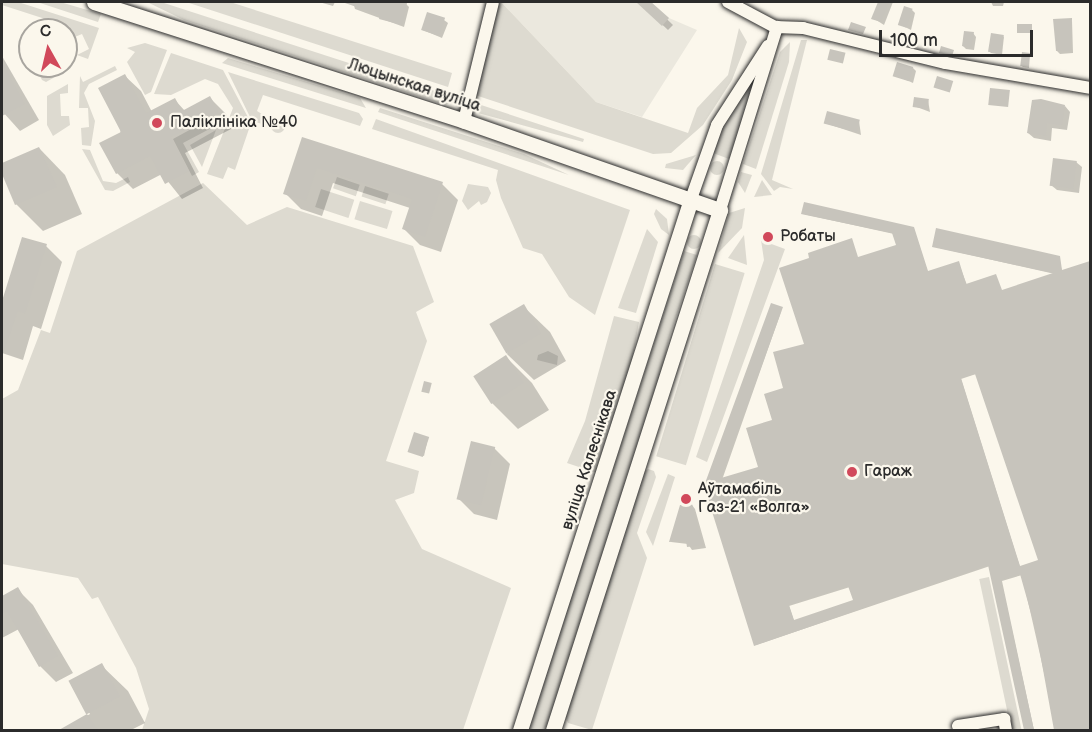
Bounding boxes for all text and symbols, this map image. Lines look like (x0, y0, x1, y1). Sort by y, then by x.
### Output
north arrow (18, 18, 78, 78)
scale bar (882, 18, 1036, 56)
text: С (39, 21, 53, 42)
text: 100 m (890, 30, 938, 51)
street label: Люцынская вуліца (345, 55, 483, 117)
place label: Паліклініка №40 (170, 113, 297, 133)
marker: Паліклініка №40 (148, 114, 166, 132)
place label: Робаты (780, 227, 836, 247)
marker: Робаты (761, 230, 775, 244)
street label: вуліца Калеснікава (558, 388, 622, 532)
place label: Гараж (864, 462, 912, 482)
marker: Гараж (845, 465, 859, 479)
place label: Аўтамабіль Газ-21 «Волга» (698, 480, 810, 518)
marker: Аўтамабіль Газ-21 «Волга» (679, 492, 693, 506)

